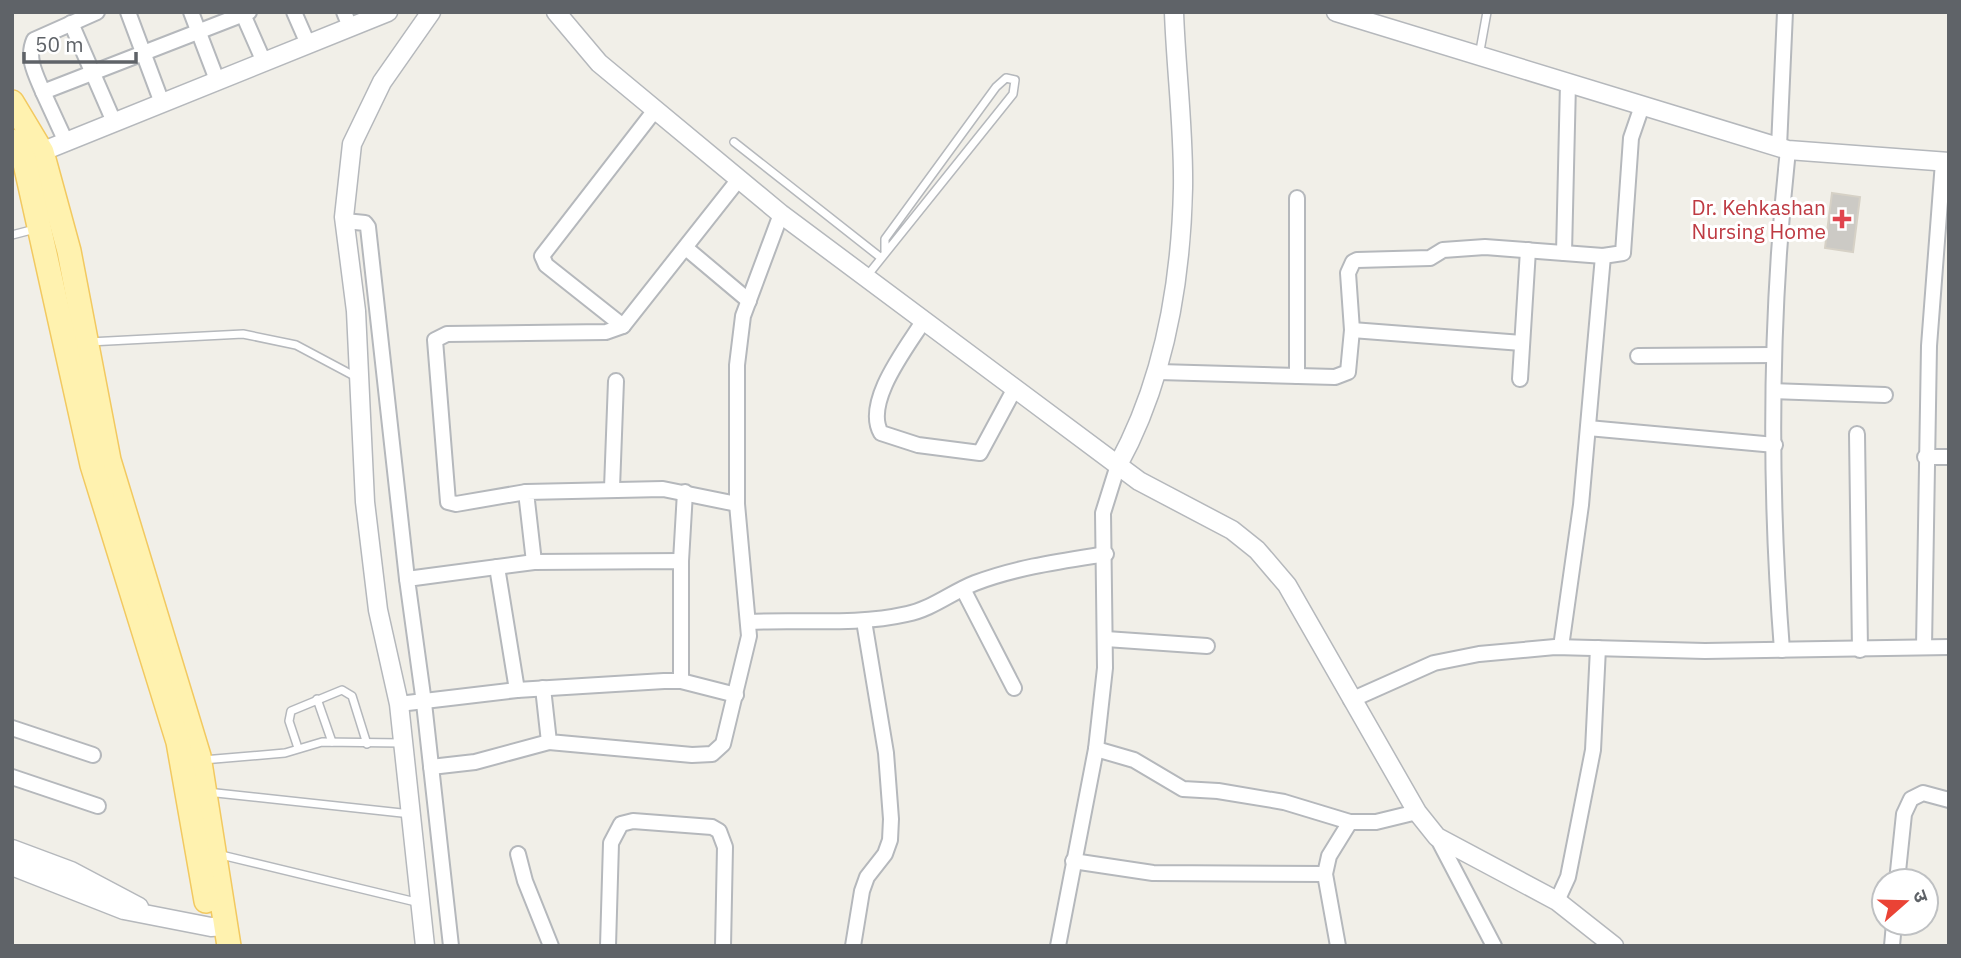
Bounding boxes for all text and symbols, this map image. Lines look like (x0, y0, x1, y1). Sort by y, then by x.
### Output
scale bar (24, 21, 136, 65)
text: 50 m (35, 30, 84, 58)
place label: Dr. Kehkashan Nursing Home (1691, 193, 1826, 245)
marker: Dr. Kehkashan Nursing Home (1832, 209, 1852, 229)
north arrow (1870, 867, 1940, 937)
text: उ (1908, 887, 1934, 906)

